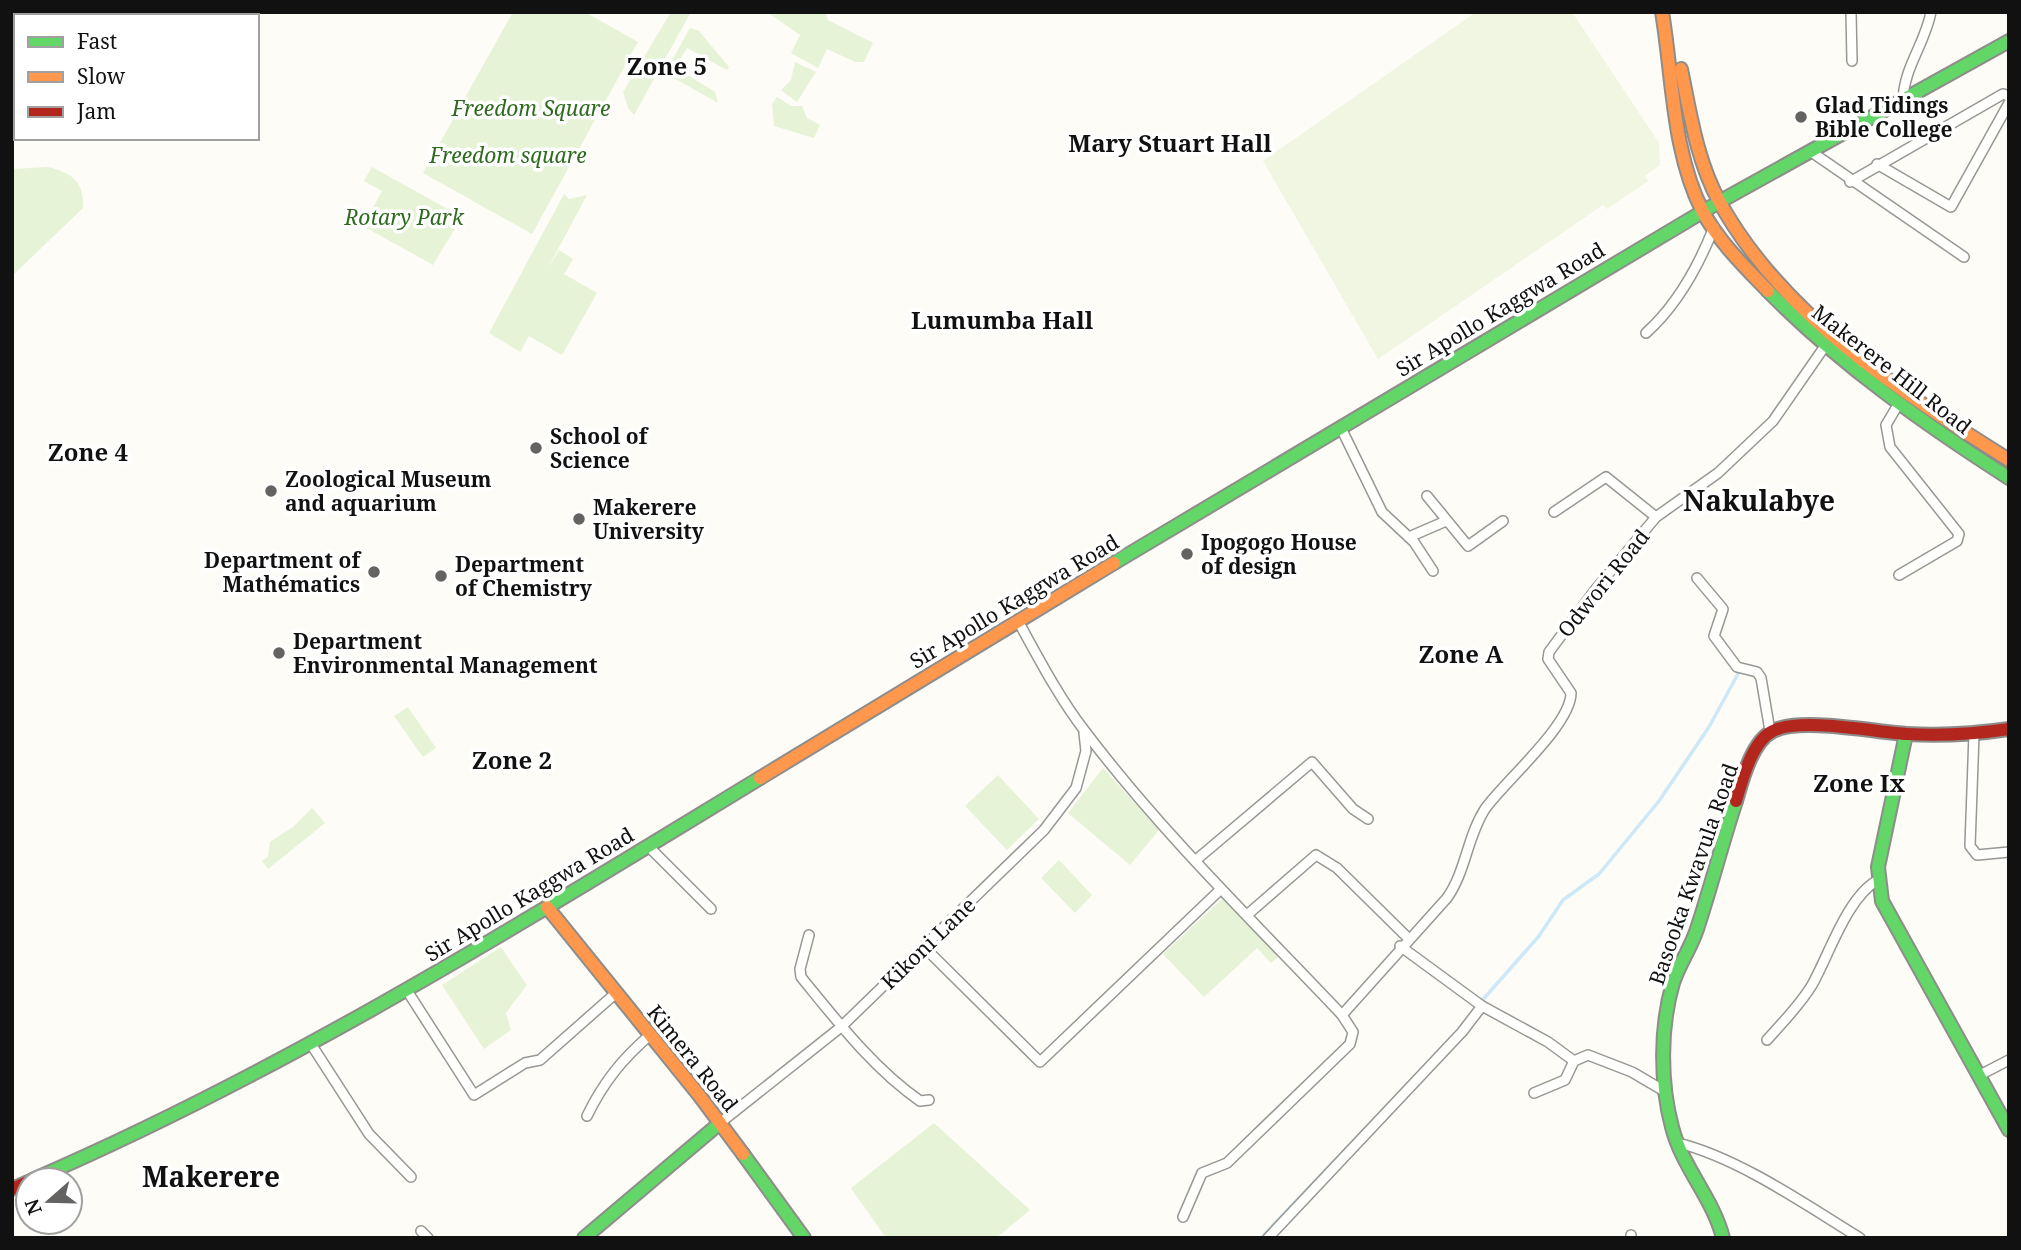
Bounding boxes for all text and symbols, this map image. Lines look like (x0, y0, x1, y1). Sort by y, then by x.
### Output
legend (14, 14, 259, 140)
text: Fast (77, 27, 117, 55)
district label: Zone 5 (627, 49, 707, 82)
text: Slow (77, 62, 126, 90)
place label: Glad Tidings Bible College (1815, 91, 1953, 143)
park label: Freedom Square (451, 94, 610, 122)
text: Jam (76, 97, 116, 125)
marker: Glad Tidings Bible College (1793, 109, 1809, 125)
district label: Mary Stuart Hall (1068, 126, 1272, 159)
park label: Freedom square (429, 141, 587, 169)
park label: Rotary Park (343, 203, 465, 231)
street label: Sir Apollo Kaggwa Road (1390, 235, 1610, 383)
street label: Makerere Hill Road (1807, 298, 1977, 440)
district label: Lumumba Hall (911, 303, 1094, 336)
place label: School of Science (550, 422, 650, 474)
district label: Zone 4 (48, 435, 129, 468)
marker: School of Science (528, 440, 544, 456)
place label: Zoological Museum and aquarium (285, 465, 492, 517)
district label: Nakulabye (1683, 481, 1835, 519)
marker: Zoological Museum and aquarium (263, 483, 279, 499)
place label: Makerere University (593, 493, 705, 545)
marker: Makerere University (571, 511, 587, 527)
street label: Odwori Road (1551, 523, 1655, 643)
street label: Sir Apollo Kaggwa Road (904, 527, 1124, 675)
place label: Ipogogo House of design (1201, 528, 1357, 580)
place label: Department of Mathématics (204, 546, 362, 598)
marker: Ipogogo House of design (1179, 546, 1195, 562)
place label: Department of Chemistry (455, 550, 593, 602)
marker: Department of Mathématics (366, 564, 382, 580)
marker: Department of Chemistry (433, 568, 449, 584)
place label: Department Environmental Management (293, 627, 598, 679)
district label: Zone A (1419, 637, 1504, 670)
marker: Department Environmental Management (271, 645, 287, 661)
district label: Zone 2 (472, 743, 552, 776)
street label: Basooka Kwavula Road (1642, 759, 1744, 989)
district label: Zone Ix (1813, 766, 1905, 799)
street label: Sir Apollo Kaggwa Road (419, 820, 639, 968)
street label: Kikoni Lane (875, 891, 981, 995)
street label: Kimera Road (641, 999, 745, 1117)
district label: Makerere (142, 1157, 280, 1195)
north arrow (14, 1166, 84, 1236)
text: N (18, 1195, 48, 1218)

